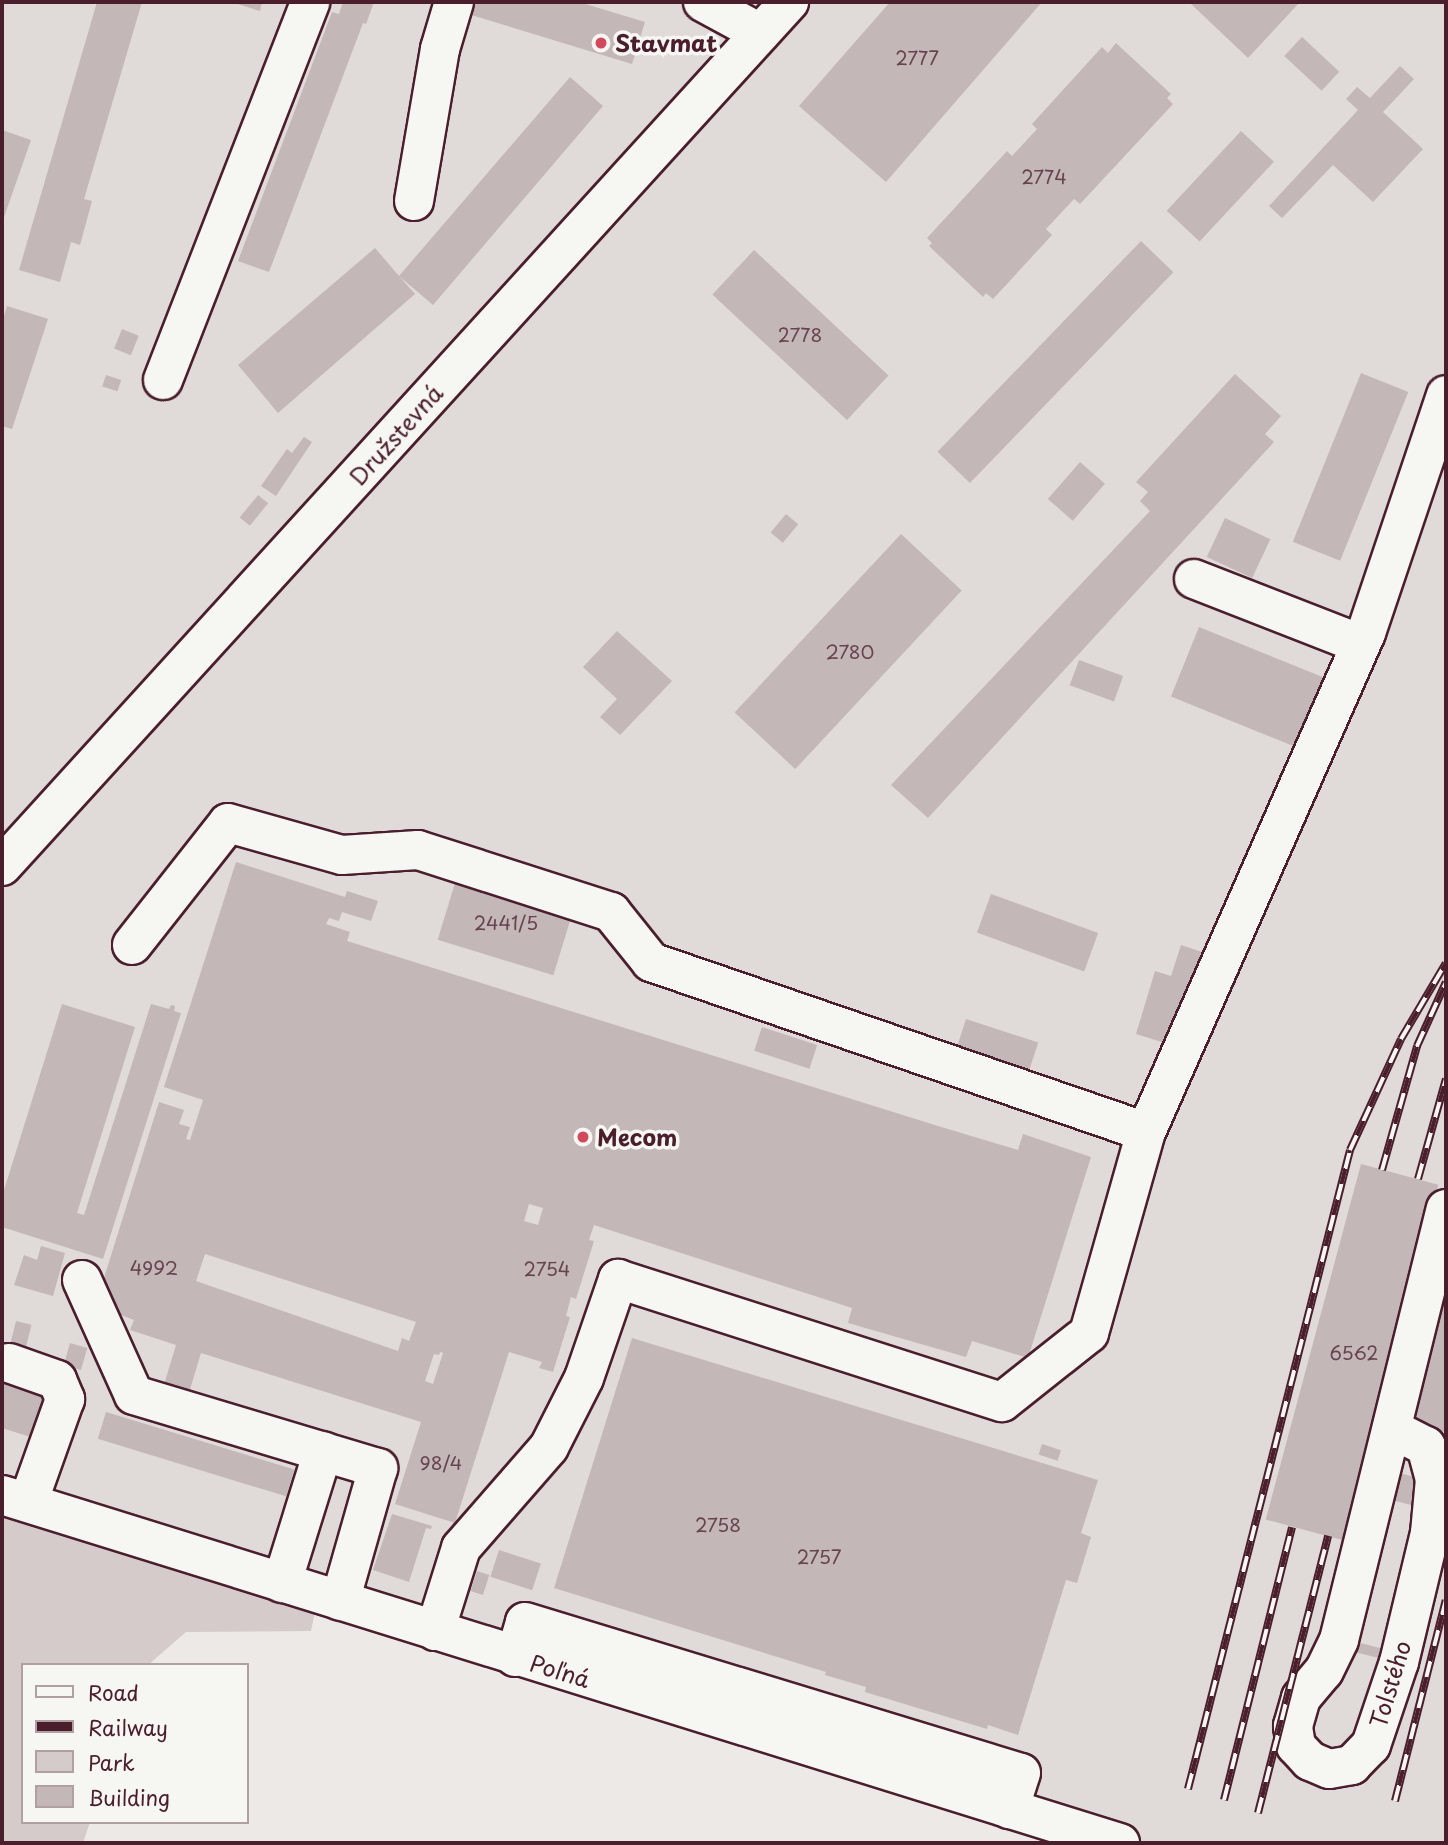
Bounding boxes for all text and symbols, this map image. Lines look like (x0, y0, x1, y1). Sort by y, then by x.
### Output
place label: Stavmat (615, 29, 717, 57)
marker: Stavmat (593, 35, 609, 51)
house number: 2777 (895, 47, 939, 69)
house number: 2774 (1021, 166, 1067, 188)
house number: 2778 (778, 324, 822, 346)
street label: Družstevná (344, 379, 448, 491)
house number: 2780 (826, 641, 874, 663)
house number: 2441/5 (474, 912, 538, 934)
place label: Mecom (597, 1123, 677, 1151)
marker: Mecom (575, 1129, 591, 1145)
house number: 4992 (130, 1257, 178, 1279)
house number: 2754 (524, 1258, 570, 1280)
house number: 6562 (1329, 1342, 1379, 1364)
house number: 98/4 (420, 1452, 462, 1474)
house number: 2758 (695, 1514, 741, 1536)
house number: 2757 (797, 1546, 841, 1568)
street label: Tolstého (1364, 1637, 1416, 1731)
street label: Poľná (527, 1649, 593, 1693)
legend (21, 1663, 248, 1824)
text: Road (88, 1676, 139, 1708)
text: Railway (88, 1711, 168, 1743)
text: Park (88, 1746, 135, 1778)
text: Building (88, 1781, 170, 1813)

